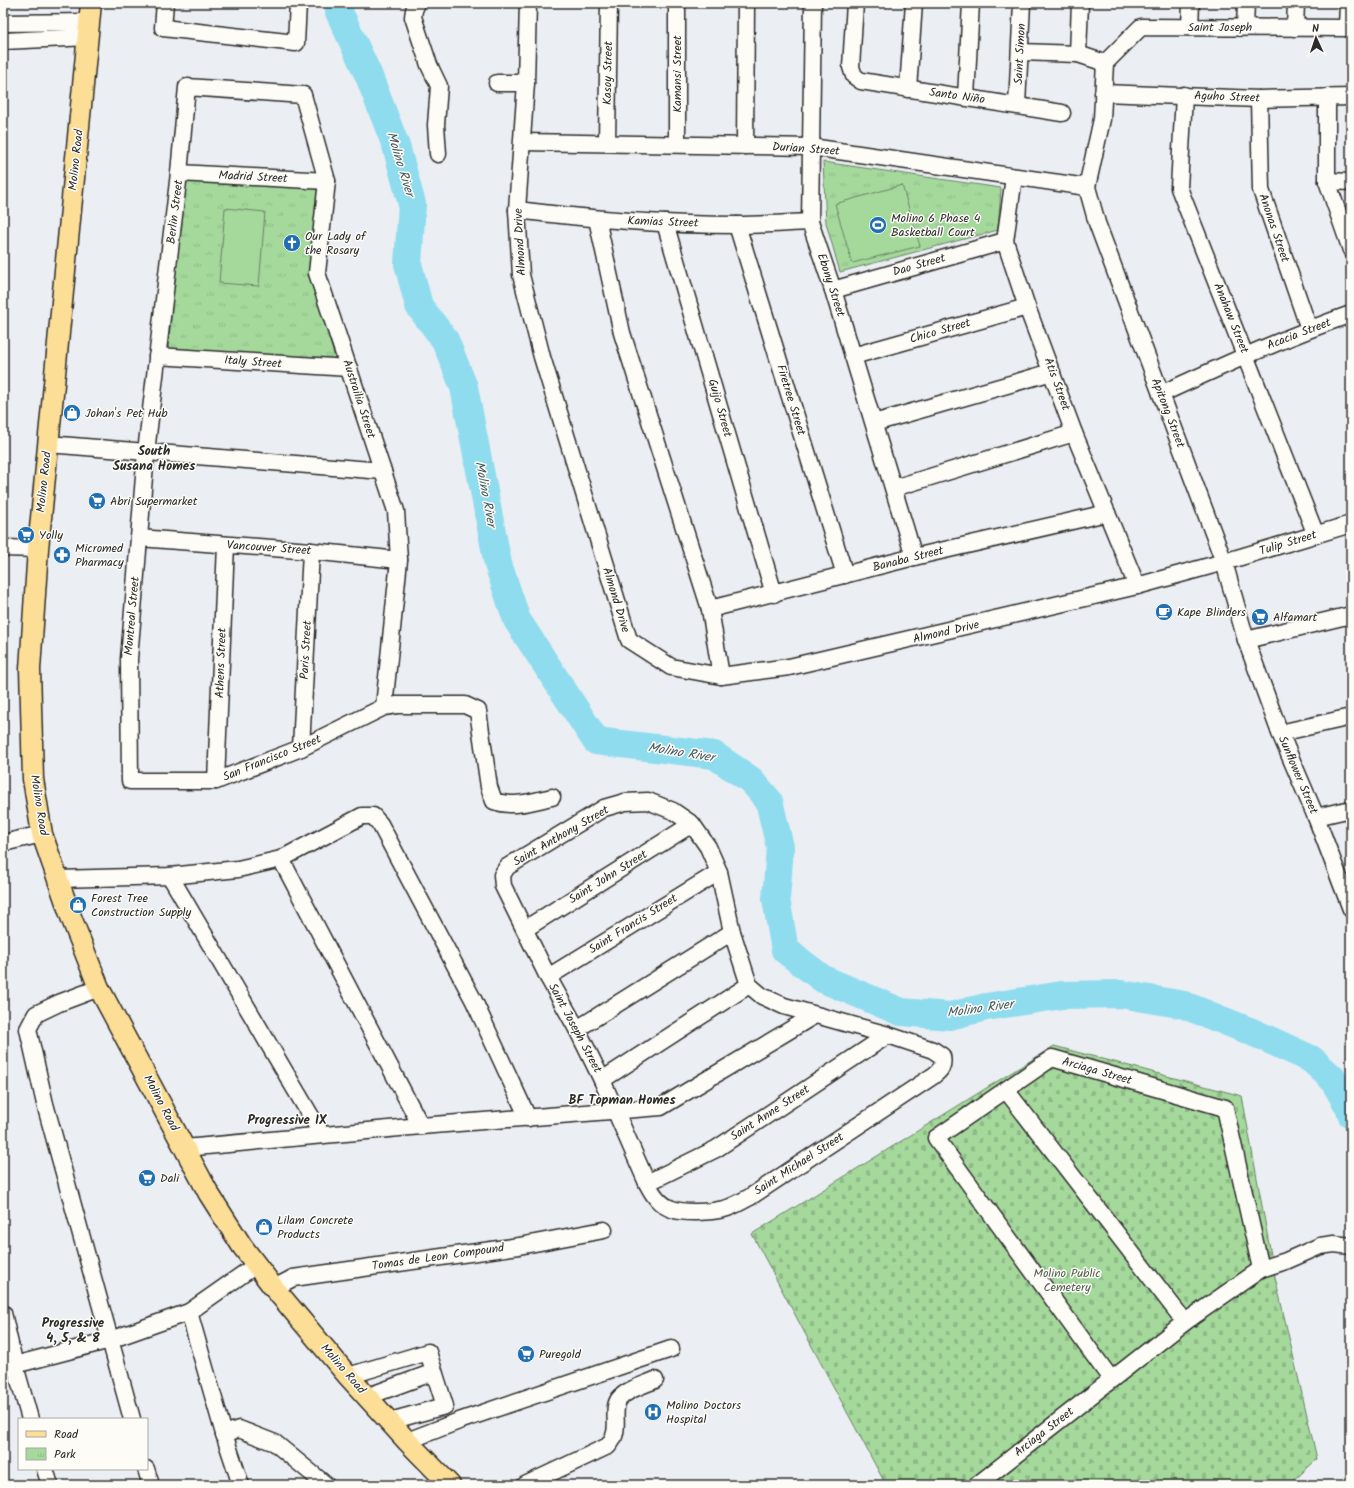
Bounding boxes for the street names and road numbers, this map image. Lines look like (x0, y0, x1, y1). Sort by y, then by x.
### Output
street label: Saint Joseph (1188, 18, 1252, 37)
street label: Saint Simon (1009, 23, 1031, 85)
street label: Kamansi Street (668, 35, 687, 113)
street label: Kasoy Street (598, 40, 618, 105)
street label: Santo Niño (928, 83, 986, 109)
street label: Aguho Street (1194, 86, 1261, 108)
street label: Molino Road (63, 127, 89, 192)
street label: Durian Street (772, 137, 841, 161)
street label: Madrid Street (218, 166, 288, 188)
street label: Berlin Street (162, 179, 188, 245)
street label: Anonas Street (1253, 191, 1295, 265)
street label: Almond Drive (509, 207, 531, 276)
street label: Kamias Street (627, 211, 699, 233)
street label: Dao Street (890, 248, 948, 282)
street label: Ebony Street (812, 251, 850, 320)
street label: Anahaw Street (1208, 280, 1254, 357)
street label: Chico Street (907, 313, 973, 349)
street label: Acacia Street (1264, 313, 1334, 355)
street label: Italy Street (224, 351, 283, 374)
street label: Atis Street (1039, 355, 1075, 413)
street label: Austrailia Street (337, 357, 381, 441)
street label: Firetree Street (771, 362, 811, 438)
street label: Apitong Street (1146, 375, 1190, 451)
street label: Guijo Street (703, 377, 737, 440)
street label: Molino Road (31, 449, 57, 514)
street label: Tulip Street (1257, 525, 1319, 561)
street label: Vancouver Street (226, 536, 312, 560)
street label: Banaba Street (871, 541, 946, 577)
street label: Almond Drive (597, 565, 635, 636)
street label: Montreal Street (119, 575, 145, 656)
street label: Almond Drive (911, 615, 982, 649)
street label: Paris Street (295, 620, 317, 680)
street label: Athens Street (210, 627, 232, 699)
street label: San Francisco Street (220, 729, 324, 786)
street label: Sunflower Street (1273, 733, 1323, 817)
street label: Molino Road (25, 773, 53, 838)
street label: Saint Anthony Street (509, 801, 613, 871)
street label: Saint John Street (565, 845, 651, 909)
street label: Saint Francis Street (585, 889, 681, 959)
street label: Saint Joseph Street (543, 980, 607, 1077)
street label: Arciaga Street (1060, 1052, 1134, 1090)
street label: Molino Road (138, 1071, 184, 1135)
street label: Saint Anne Street (726, 1080, 814, 1146)
street label: Saint Michael Street (750, 1128, 848, 1200)
street label: Tomas de Leon Compound (371, 1238, 506, 1276)
street label: Molino Road (316, 1340, 371, 1399)
street label: Arciaga Street (1010, 1402, 1078, 1462)

